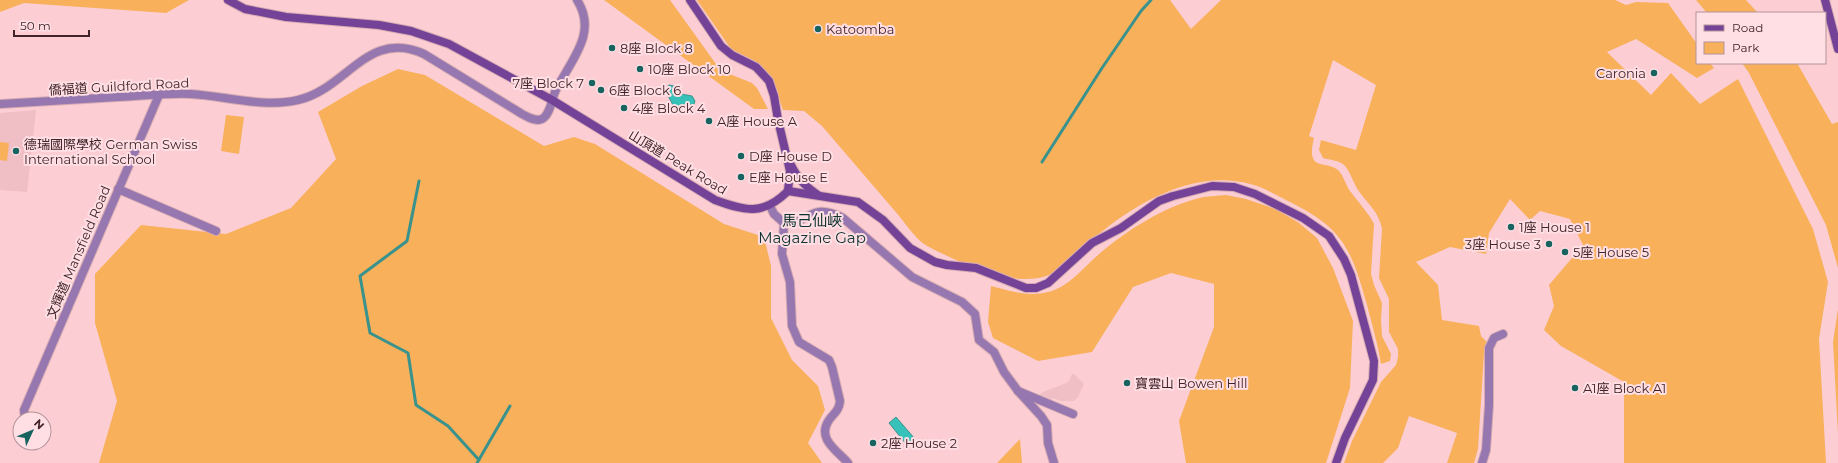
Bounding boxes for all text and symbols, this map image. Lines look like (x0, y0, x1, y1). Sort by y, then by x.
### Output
scale bar (14, 12, 89, 38)
legend (1696, 12, 1826, 64)
text: 50 m (20, 18, 51, 33)
text: Road (1732, 20, 1763, 35)
place label: Katoomba (826, 21, 894, 37)
marker: Katoomba (813, 24, 823, 34)
place label: 8座 Block 8 (620, 40, 693, 56)
text: Park (1732, 40, 1760, 55)
marker: 8座 Block 8 (607, 43, 617, 53)
place label: 10座 Block 10 (648, 61, 731, 77)
marker: 10座 Block 10 (635, 64, 645, 74)
place label: Caronia (1596, 65, 1646, 81)
marker: Caronia (1649, 68, 1659, 78)
street label: 僑福道 Guildford Road (48, 74, 190, 98)
place label: 7座 Block 7 (512, 75, 584, 91)
marker: 7座 Block 7 (587, 78, 597, 88)
place label: 6座 Block 6 (609, 82, 681, 98)
marker: 6座 Block 6 (596, 85, 606, 95)
place label: 4座 Block 4 (632, 100, 706, 116)
marker: 4座 Block 4 (619, 103, 629, 113)
place label: A座 House A (717, 113, 798, 129)
marker: A座 House A (704, 116, 714, 126)
street label: 山頂道 Peak Road (626, 126, 730, 198)
place label: 德瑞國際學校 German Swiss International School (24, 136, 198, 167)
marker: 德瑞國際學校 German Swiss International School (11, 146, 21, 156)
place label: D座 House D (749, 148, 832, 164)
marker: D座 House D (736, 151, 746, 161)
place label: E座 House E (749, 169, 828, 185)
marker: E座 House E (736, 172, 746, 182)
street label: 文輝道 Mansfield Road (43, 183, 113, 321)
district label: 馬己仙峽 Magazine Gap (758, 211, 866, 247)
place label: 1座 House 1 (1519, 219, 1590, 235)
marker: 1座 House 1 (1506, 222, 1516, 232)
place label: 3座 House 3 (1465, 236, 1541, 252)
marker: 3座 House 3 (1544, 239, 1554, 249)
place label: 5座 House 5 (1573, 244, 1649, 260)
marker: 5座 House 5 (1560, 247, 1570, 257)
place label: 寶雲山 Bowen Hill (1135, 375, 1248, 391)
marker: 寶雲山 Bowen Hill (1122, 378, 1132, 388)
place label: A1座 Block A1 (1583, 380, 1666, 396)
marker: A1座 Block A1 (1570, 383, 1580, 393)
north arrow (12, 411, 52, 451)
text: N (31, 416, 47, 432)
place label: 2座 House 2 (881, 435, 957, 451)
marker: 2座 House 2 (868, 438, 878, 448)

